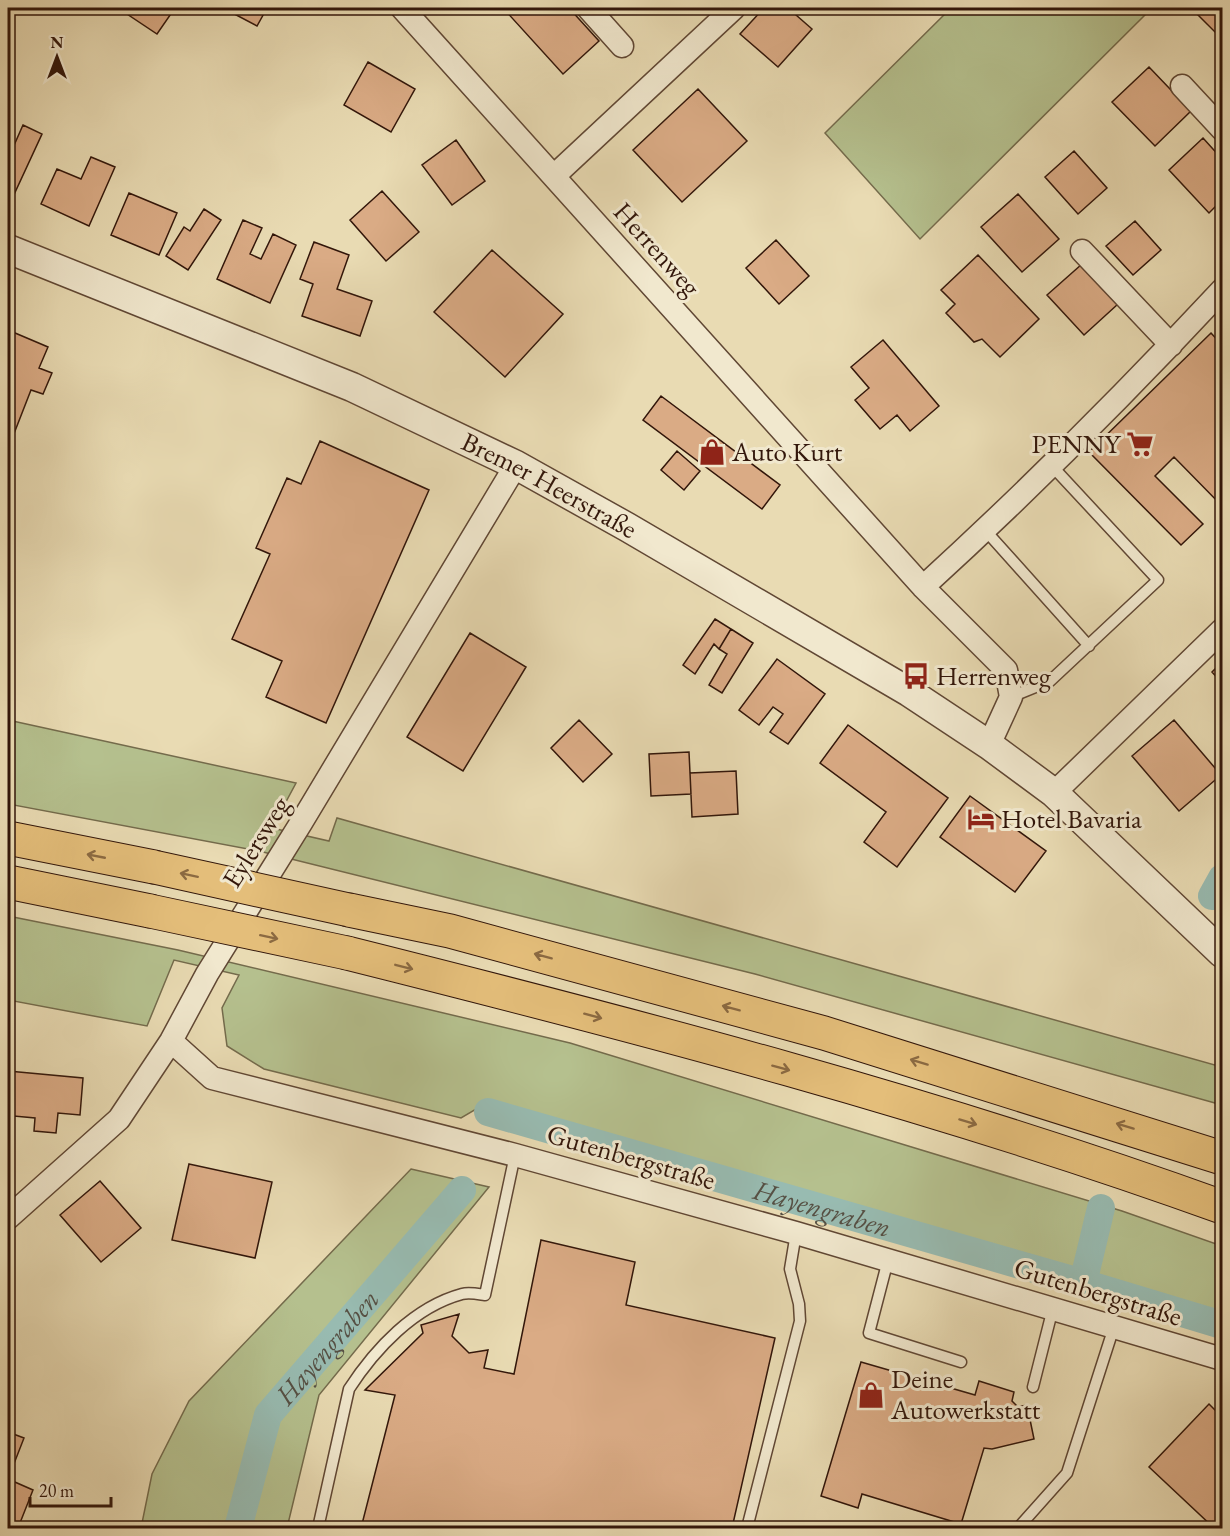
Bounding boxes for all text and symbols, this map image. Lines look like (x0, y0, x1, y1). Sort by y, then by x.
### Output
north arrow (27, 27, 87, 87)
text: N (51, 32, 64, 53)
street label: Herrenweg (606, 194, 709, 303)
street label: Bremer Heerstraße (456, 424, 644, 546)
place label: PENNY (1031, 426, 1121, 461)
supermarket icon: PENNY (1125, 429, 1155, 459)
place label: Auto Kurt (731, 434, 843, 469)
shop icon: Auto Kurt (697, 437, 727, 467)
place label: Herrenweg (936, 658, 1051, 693)
bus stop icon: Herrenweg (901, 661, 931, 691)
street label: Eylersweg (214, 789, 297, 894)
place label: Hotel Bavaria (1001, 801, 1142, 836)
hotel icon: Hotel Bavaria (966, 804, 996, 834)
one-way arrow (87, 849, 106, 861)
one-way arrow (180, 868, 199, 880)
one-way arrow (259, 931, 278, 943)
one-way arrow (534, 950, 553, 961)
one-way arrow (394, 962, 413, 974)
one-way arrow (722, 1001, 741, 1013)
one-way arrow (583, 1011, 602, 1023)
one-way arrow (910, 1056, 929, 1067)
one-way arrow (771, 1063, 790, 1074)
street label: Gutenbergstraße (543, 1116, 719, 1197)
one-way arrow (958, 1117, 977, 1128)
one-way arrow (1116, 1120, 1135, 1131)
water label: Hayengraben (749, 1171, 895, 1245)
street label: Gutenbergstraße (1010, 1249, 1186, 1334)
water label: Hayengraben (266, 1282, 387, 1413)
place label: Deine Autowerkstatt (890, 1361, 1041, 1427)
shop icon: Deine Autowerkstatt (856, 1380, 886, 1410)
scale bar (30, 1470, 111, 1508)
text: 20 m (39, 1479, 74, 1502)

